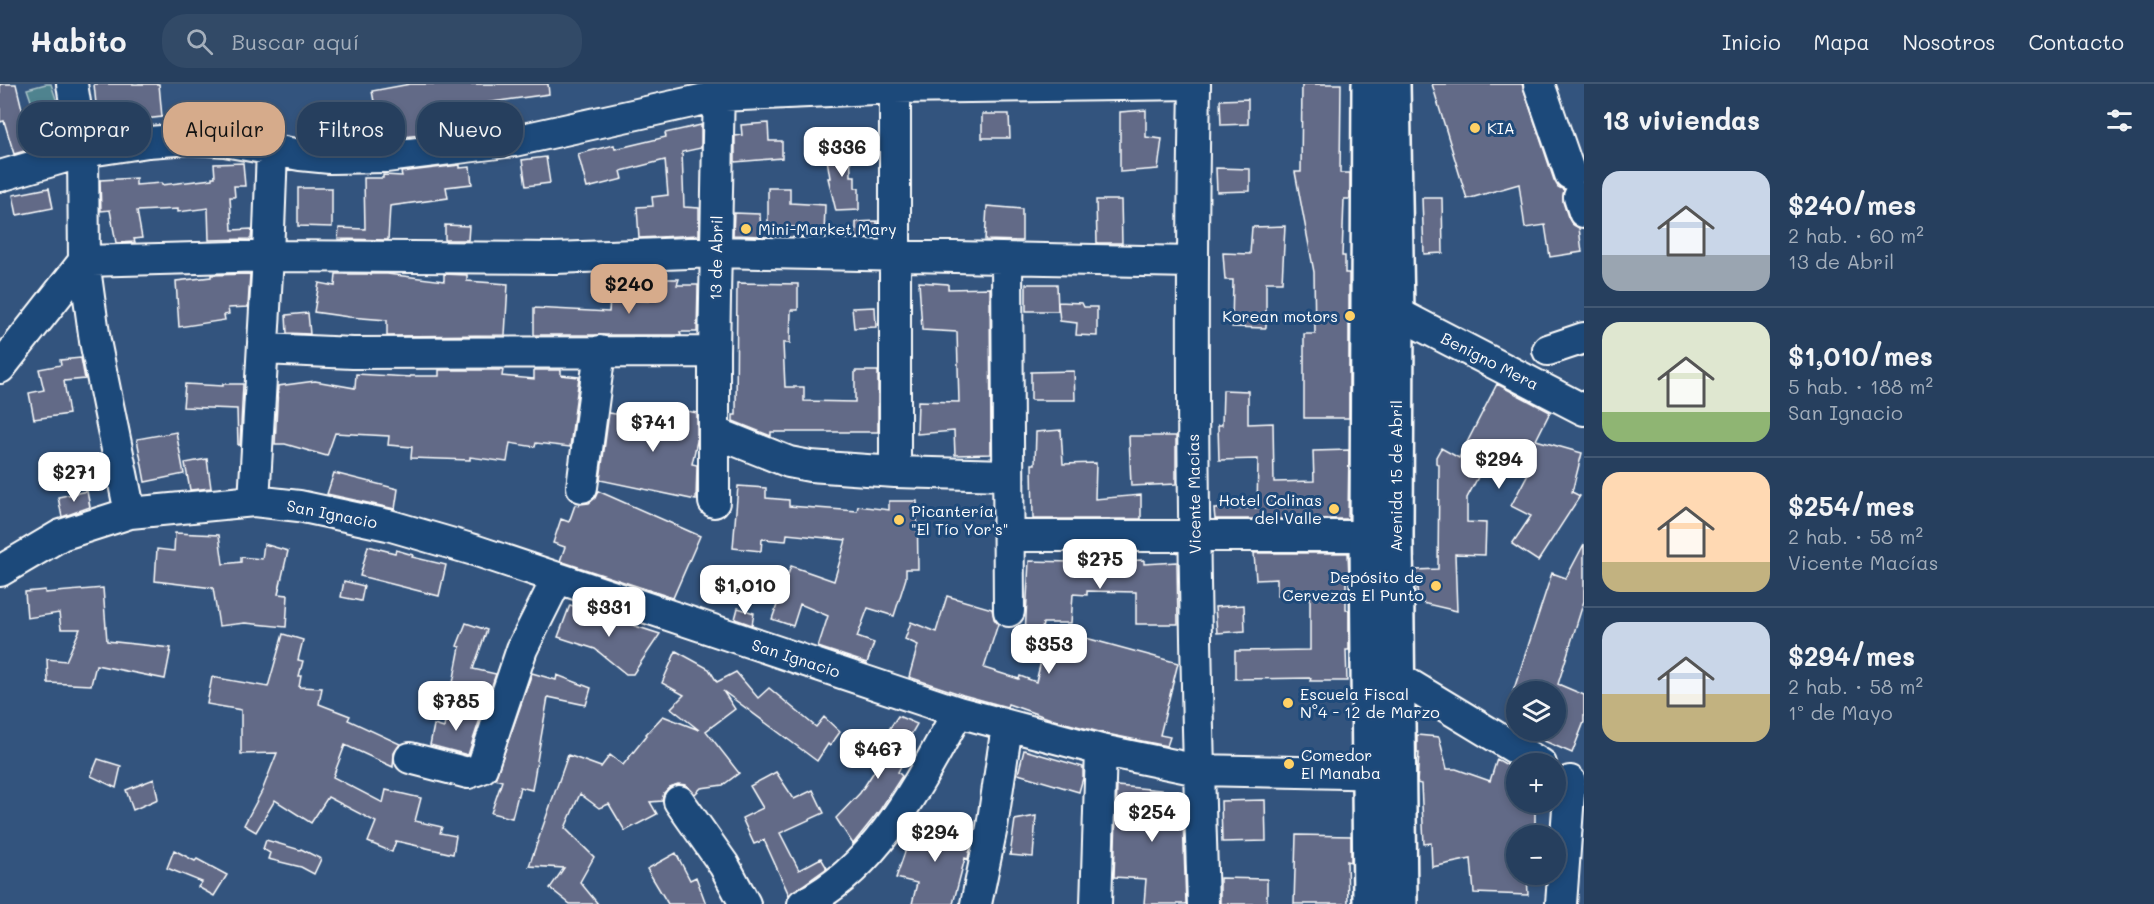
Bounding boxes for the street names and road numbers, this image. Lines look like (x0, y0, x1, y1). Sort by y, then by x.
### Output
street label: 13 de Abril (704, 215, 727, 301)
street label: Benigno Mera (1438, 327, 1543, 394)
street label: Avenida 15 de Abril (1385, 400, 1406, 552)
street label: Vicente Macías (1182, 434, 1205, 554)
street label: San Ignacio (285, 494, 379, 533)
street label: San Ignacio (749, 633, 843, 682)

